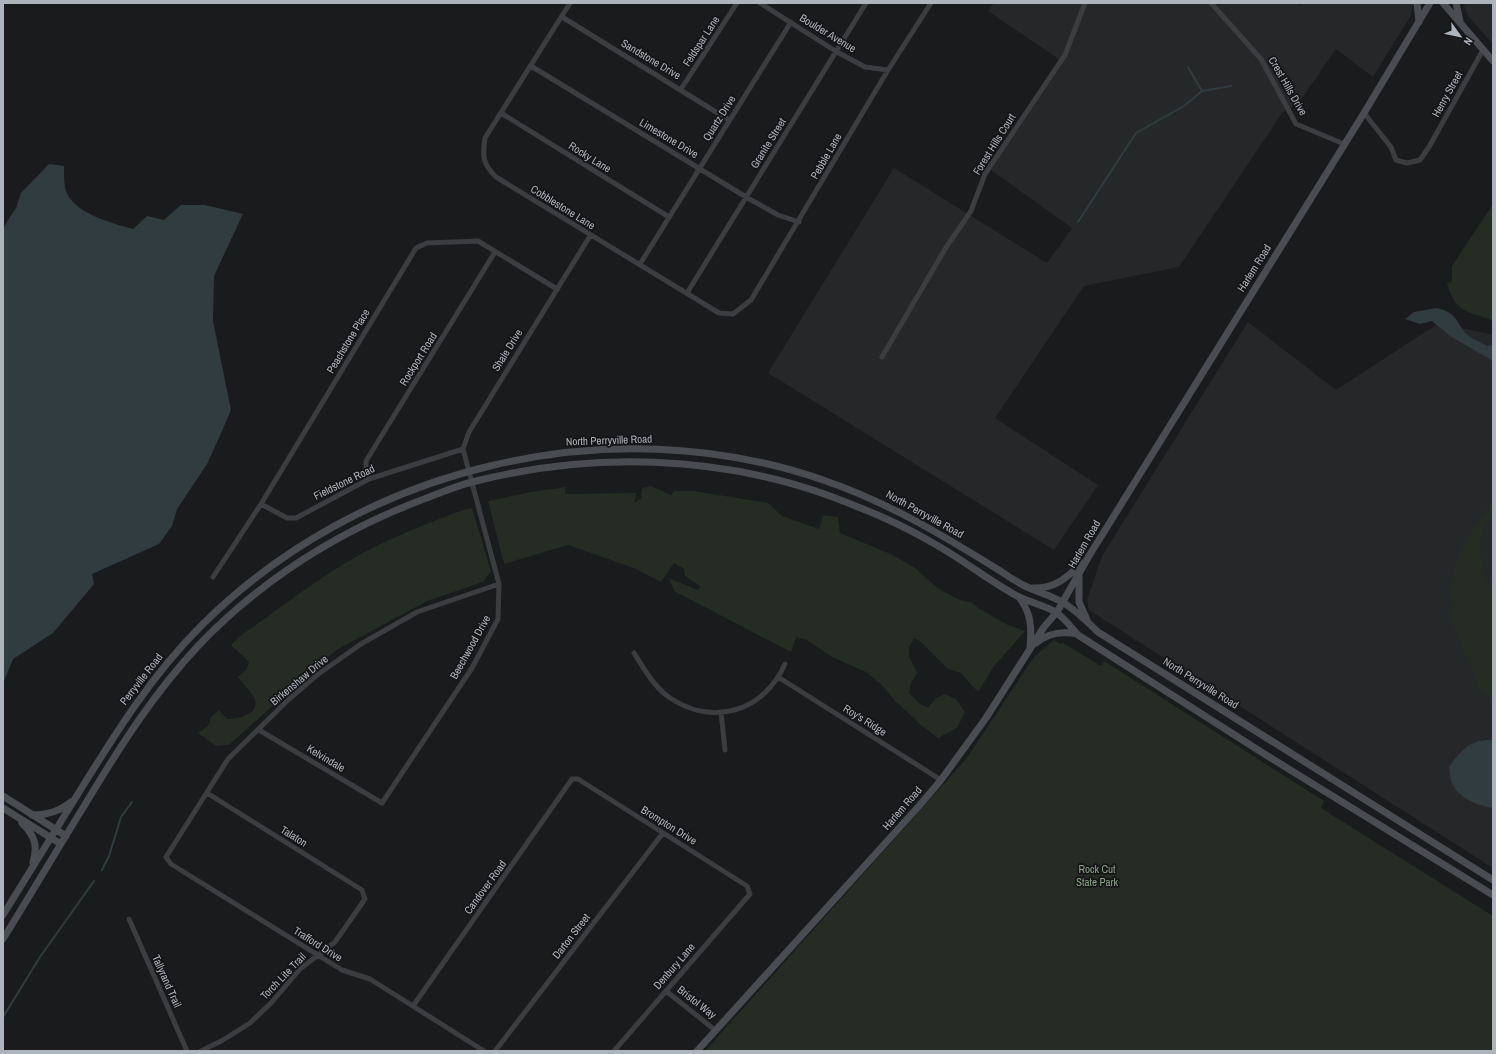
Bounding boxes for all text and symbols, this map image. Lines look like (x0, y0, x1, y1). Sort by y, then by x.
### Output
street label: Boulder Avenue (797, 11, 859, 55)
street label: Feldspar Lane (680, 13, 722, 69)
north arrow (1440, 16, 1480, 56)
text: N (1461, 35, 1476, 48)
street label: Sandstone Drive (619, 36, 683, 82)
street label: Crest Hills Drive (1266, 54, 1310, 118)
street label: Henry Street (1429, 68, 1466, 120)
street label: Quartz Drive (700, 93, 738, 143)
street label: Forest Hills Court (970, 110, 1019, 177)
street label: Limestone Drive (637, 115, 701, 161)
street label: Granite Street (747, 115, 789, 171)
street label: Pebble Lane (807, 131, 845, 181)
street label: Rocky Lane (566, 138, 614, 176)
street label: Cobblestone Lane (528, 182, 598, 232)
street label: Harlem Road (1234, 242, 1274, 294)
street label: Peachstone Place (323, 306, 373, 376)
street label: Shale Drive (489, 326, 525, 374)
street label: Rockport Road (396, 330, 440, 388)
street label: North Perryville Road (566, 431, 652, 449)
street label: Fieldstone Road (311, 461, 377, 503)
street label: North Perryville Road (884, 487, 966, 541)
street label: Harlem Road (1065, 517, 1103, 571)
street label: Beechwood Drive (447, 612, 493, 682)
street label: Perryville Road (117, 650, 165, 708)
street label: Birkenshaw Drive (267, 652, 331, 708)
street label: North Perryville Road (1161, 654, 1241, 712)
street label: Roy's Ridge (841, 701, 889, 739)
street label: Kelvindale (304, 741, 348, 775)
street label: Harlem Road (879, 783, 925, 833)
street label: Brompton Drive (639, 802, 699, 848)
street label: Talaton (278, 822, 310, 850)
street label: Candover Road (461, 857, 509, 917)
park label: Rock Cut State Park (1076, 862, 1119, 889)
street label: Darton Street (549, 910, 593, 961)
street label: Trafford Drive (291, 923, 345, 965)
street label: Denbury Lane (650, 940, 698, 992)
street label: Torch Lite Trail (257, 950, 309, 1002)
street label: Tallyrand Trail (149, 952, 185, 1010)
street label: Bristol Way (675, 982, 720, 1022)

